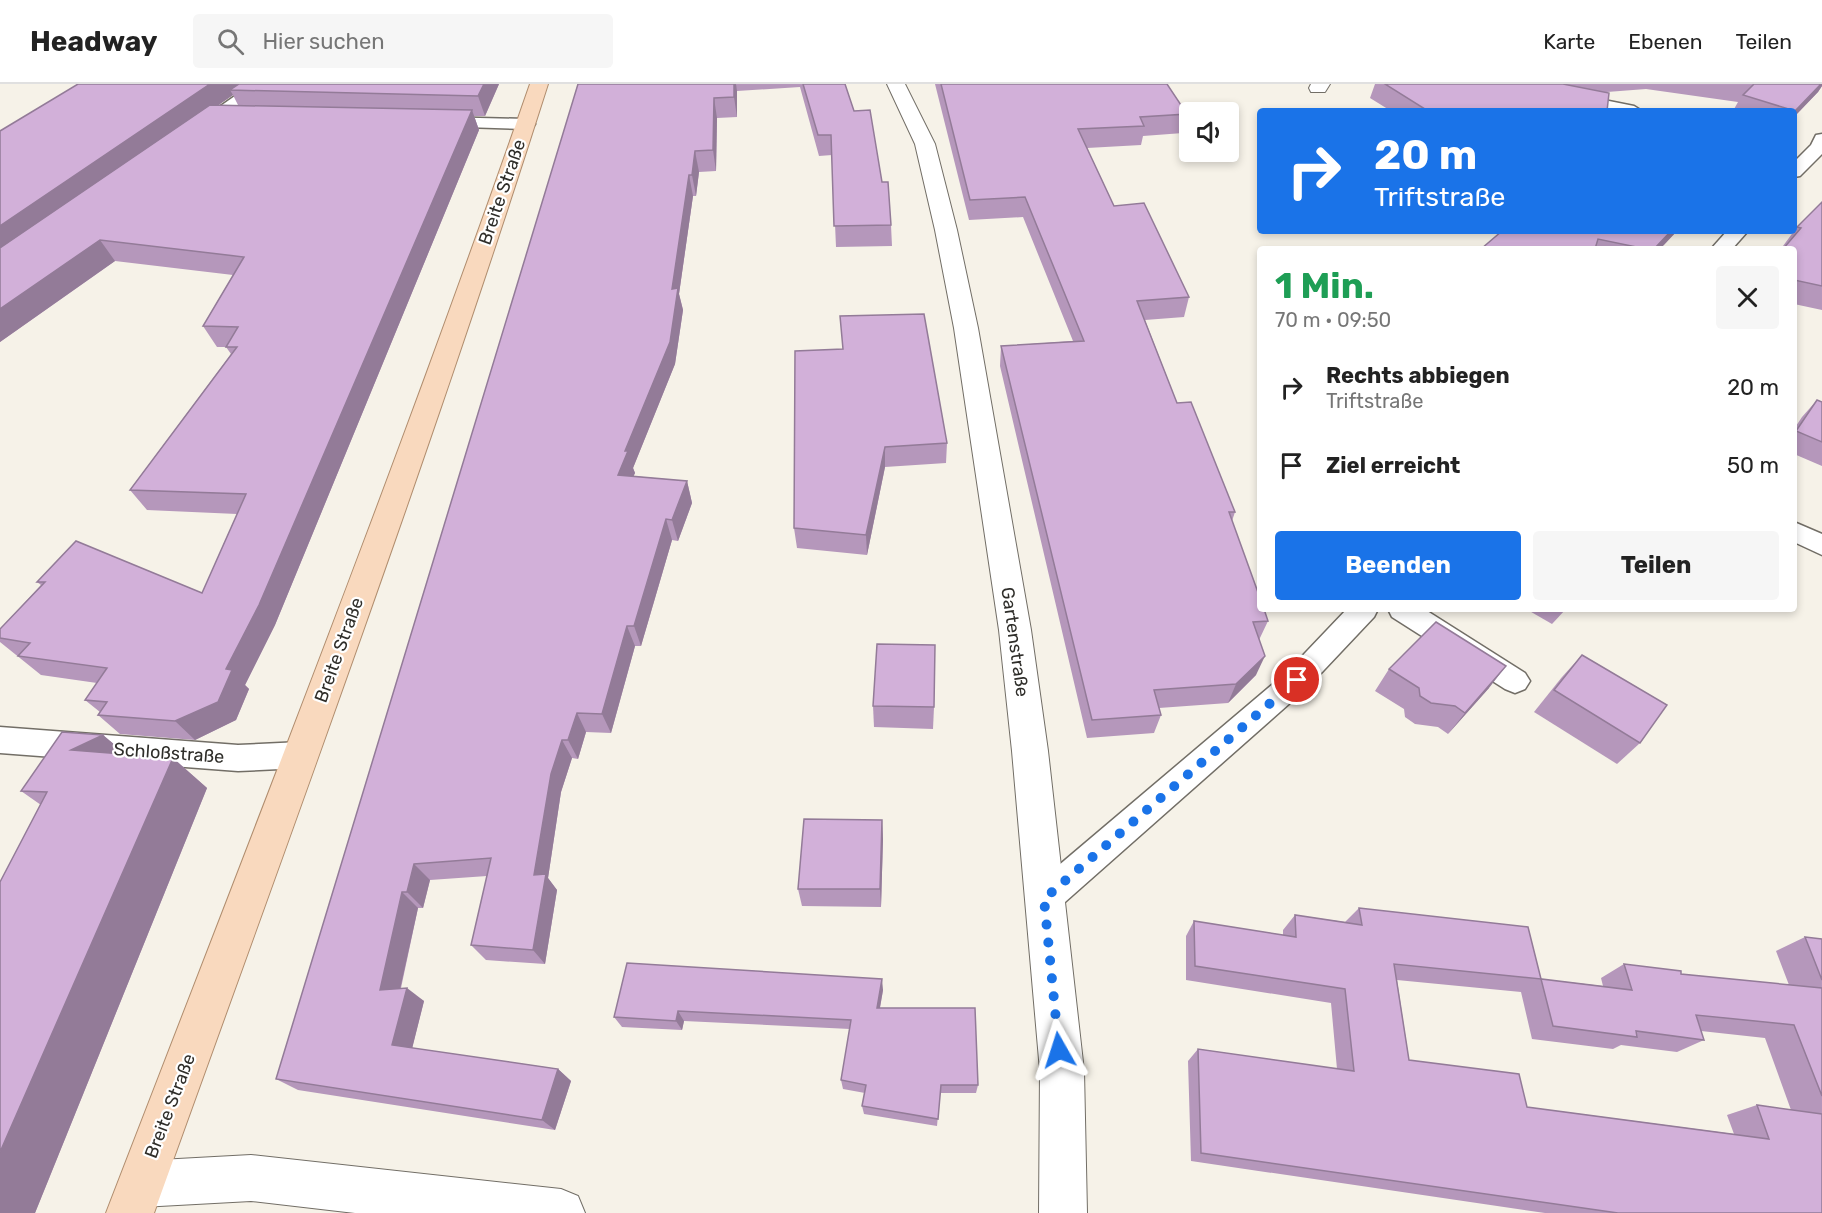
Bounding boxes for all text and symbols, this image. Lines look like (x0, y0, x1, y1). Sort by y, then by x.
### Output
search box (193, 14, 613, 68)
text: Headway (30, 25, 157, 58)
icon: search (214, 25, 247, 58)
text: Hier suchen (262, 28, 385, 55)
text: Karte (1543, 29, 1595, 54)
text: Ebenen (1628, 29, 1702, 54)
text: Teilen (1735, 29, 1792, 54)
map controls (1179, 102, 1239, 162)
button: sound (1179, 102, 1239, 162)
text: 20 m (1374, 130, 1477, 180)
icon: right (1275, 132, 1353, 210)
street label: Breite Straße (474, 136, 530, 248)
text: Triftstraße (1374, 181, 1505, 213)
text: 1 Min. (1275, 264, 1374, 307)
button: close (1716, 266, 1779, 329)
text: 70 m · 09:50 (1275, 308, 1391, 332)
text: Rechts abbiegen (1326, 362, 1510, 389)
icon: right (1275, 371, 1308, 404)
text: 20 m (1727, 374, 1779, 401)
text: Triftstraße (1326, 389, 1423, 413)
icon: arrive (1275, 449, 1308, 482)
text: Ziel erreicht (1326, 452, 1460, 479)
text: 50 m (1727, 452, 1779, 479)
button: Beenden (1275, 531, 1521, 600)
button: Teilen (1533, 531, 1779, 600)
street label: Gartenstraße (996, 586, 1034, 698)
street label: Breite Straße (310, 594, 368, 706)
pin (1271, 654, 1322, 705)
icon: arrive (1280, 663, 1313, 696)
street label: Schloßstraße (113, 738, 225, 768)
position arrow (1027, 1018, 1091, 1082)
street label: Breite Straße (140, 1051, 200, 1161)

